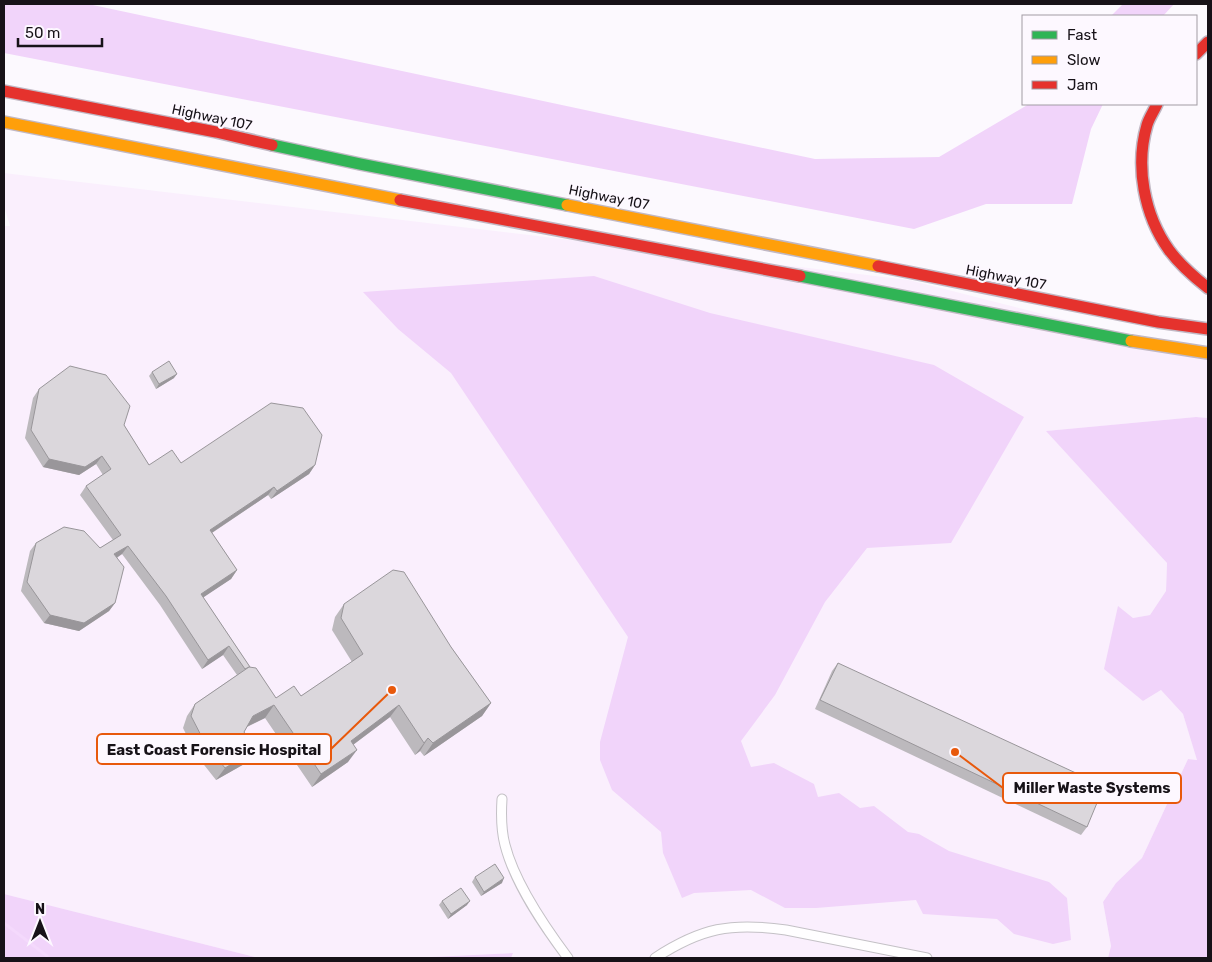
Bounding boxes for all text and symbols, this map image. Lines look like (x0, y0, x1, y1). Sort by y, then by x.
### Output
scale bar (18, 15, 101, 47)
legend (1022, 15, 1197, 105)
text: 50 m (25, 24, 60, 42)
text: Fast (1067, 26, 1097, 44)
text: Slow (1067, 51, 1100, 69)
text: Jam (1067, 76, 1098, 94)
street label: Highway 107 (170, 101, 254, 134)
street label: Highway 107 (567, 181, 651, 214)
street label: Highway 107 (964, 261, 1048, 294)
callout: East Coast Forensic Hospital (97, 734, 331, 764)
text: East Coast Forensic Hospital (107, 741, 321, 759)
callout: Miller Waste Systems (1003, 773, 1181, 803)
text: Miller Waste Systems (1014, 779, 1171, 797)
north arrow (15, 897, 65, 947)
text: N (35, 901, 45, 918)

